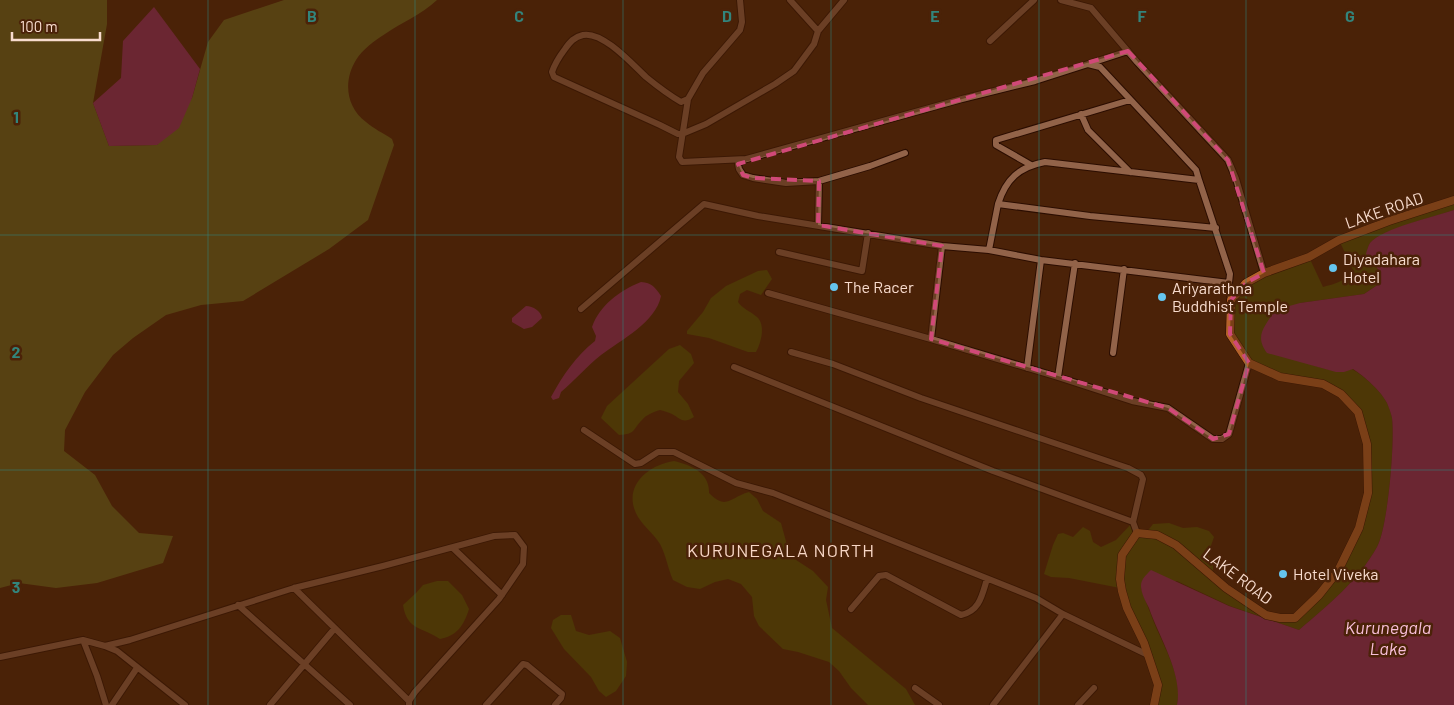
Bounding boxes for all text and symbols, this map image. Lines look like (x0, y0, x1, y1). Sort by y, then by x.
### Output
text: B (307, 6, 317, 25)
text: C (514, 6, 524, 25)
text: D (722, 6, 732, 25)
text: E (930, 6, 940, 25)
text: F (1138, 6, 1147, 25)
text: G (1345, 6, 1355, 25)
scale bar (12, 10, 100, 42)
text: 100 m (20, 17, 58, 35)
text: 1 (13, 107, 19, 126)
street label: LAKE ROAD (1342, 187, 1425, 232)
place label: Diyadahara Hotel (1343, 249, 1420, 286)
marker: Diyadahara Hotel (1327, 262, 1339, 274)
place label: The Racer (844, 277, 914, 296)
place label: Ariyarathna Buddhist Temple (1172, 278, 1288, 315)
marker: The Racer (828, 281, 840, 293)
marker: Ariyarathna Buddhist Temple (1156, 291, 1168, 303)
text: 2 (12, 342, 21, 361)
district label: KURUNEGALA NORTH (687, 539, 875, 561)
street label: LAKE ROAD (1200, 543, 1277, 608)
place label: Hotel Viveka (1293, 564, 1379, 583)
marker: Hotel Viveka (1277, 568, 1289, 580)
text: 3 (12, 577, 20, 596)
water label: Kurunegala Lake (1345, 616, 1431, 659)

